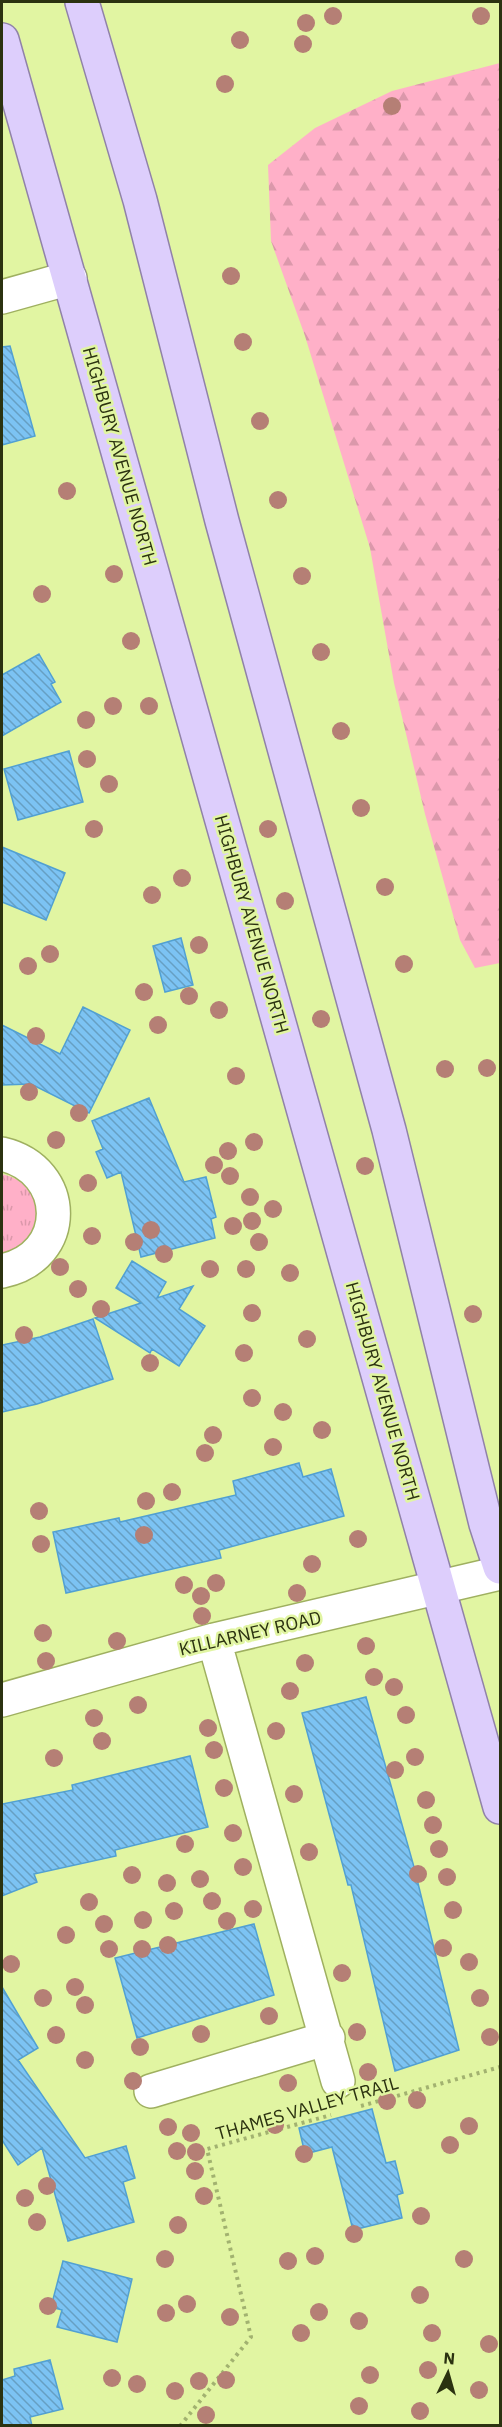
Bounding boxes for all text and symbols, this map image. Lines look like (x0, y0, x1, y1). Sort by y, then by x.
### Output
street label: HIGHBURY AVENUE NORTH (78, 344, 162, 568)
street label: HIGHBURY AVENUE NORTH (210, 812, 294, 1036)
street label: HIGHBURY AVENUE NORTH (341, 1279, 425, 1503)
street label: KILLARNEY ROAD (177, 1605, 323, 1661)
street label: THAMES VALLEY TRAIL (213, 2071, 401, 2145)
north arrow (418, 2343, 478, 2403)
text: N (443, 2348, 456, 2369)

